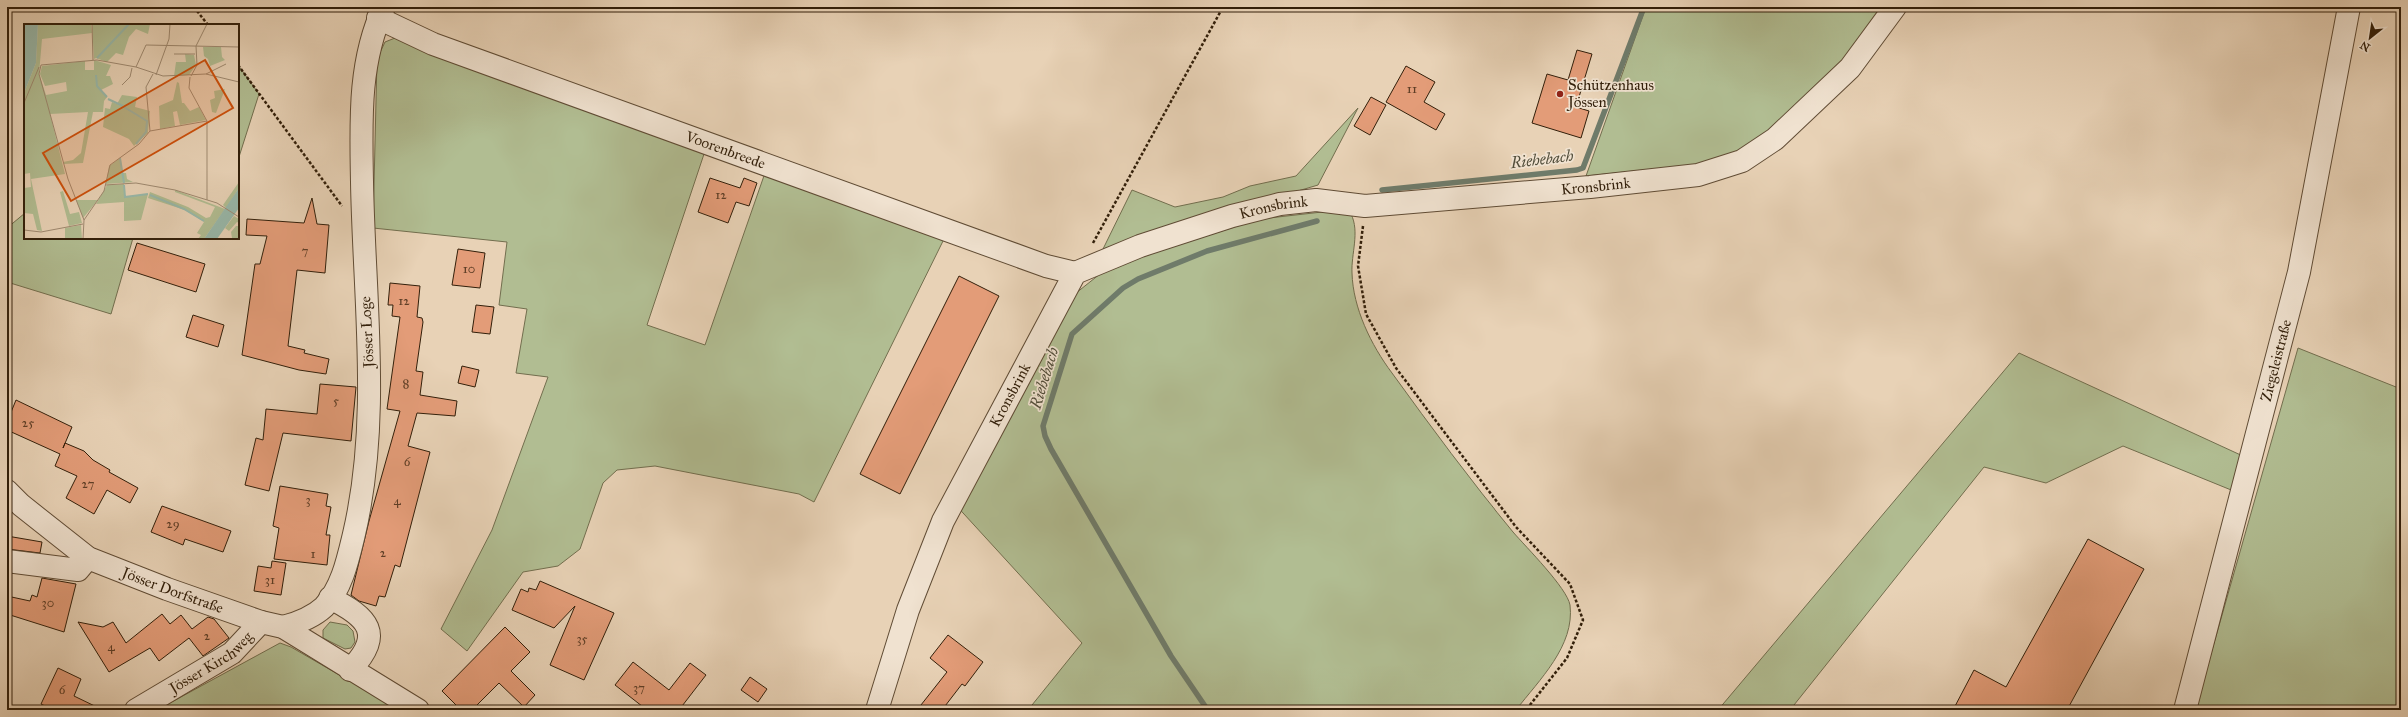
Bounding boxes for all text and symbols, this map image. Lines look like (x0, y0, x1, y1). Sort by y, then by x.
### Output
north arrow (2350, 18, 2390, 58)
inset map (24, 24, 239, 239)
text: N (2357, 38, 2373, 54)
place label: Schützenhaus Jössen (1566, 76, 1654, 112)
house number: 11 (1407, 81, 1417, 97)
marker: Schützenhaus Jössen (1555, 89, 1565, 99)
street label: Voorenbreede (682, 127, 768, 173)
water label: Riehebach (1508, 146, 1575, 172)
street label: Kronsbrink (1560, 174, 1631, 198)
house number: 12 (715, 187, 727, 203)
street label: Kronsbrink (1237, 192, 1309, 223)
house number: 7 (302, 243, 309, 259)
house number: 10 (463, 261, 475, 277)
house number: 12 (398, 293, 410, 309)
street label: Jösser Loge (356, 296, 379, 370)
street label: Ziegeleistraße (2257, 318, 2295, 404)
water label: Riehebach (1025, 345, 1062, 412)
street label: Kronsbrink (986, 360, 1034, 430)
house number: 8 (403, 376, 410, 392)
house number: 5 (333, 393, 339, 409)
house number: 25 (22, 415, 34, 431)
house number: 6 (404, 454, 411, 470)
house number: 27 (82, 476, 95, 492)
house number: 3 (305, 492, 311, 508)
house number: 4 (393, 493, 401, 509)
house number: 29 (166, 516, 180, 532)
house number: 2 (380, 545, 387, 561)
house number: 1 (310, 546, 316, 562)
street label: Jösser Dorfstraße (117, 563, 226, 617)
house number: 31 (265, 572, 275, 588)
house number: 30 (42, 595, 54, 611)
street label: Jösser Kirchweg (164, 627, 257, 699)
house number: 2 (204, 628, 211, 644)
house number: 35 (576, 631, 588, 647)
house number: 4 (107, 639, 115, 655)
house number: 37 (633, 680, 645, 696)
house number: 6 (59, 682, 66, 698)

